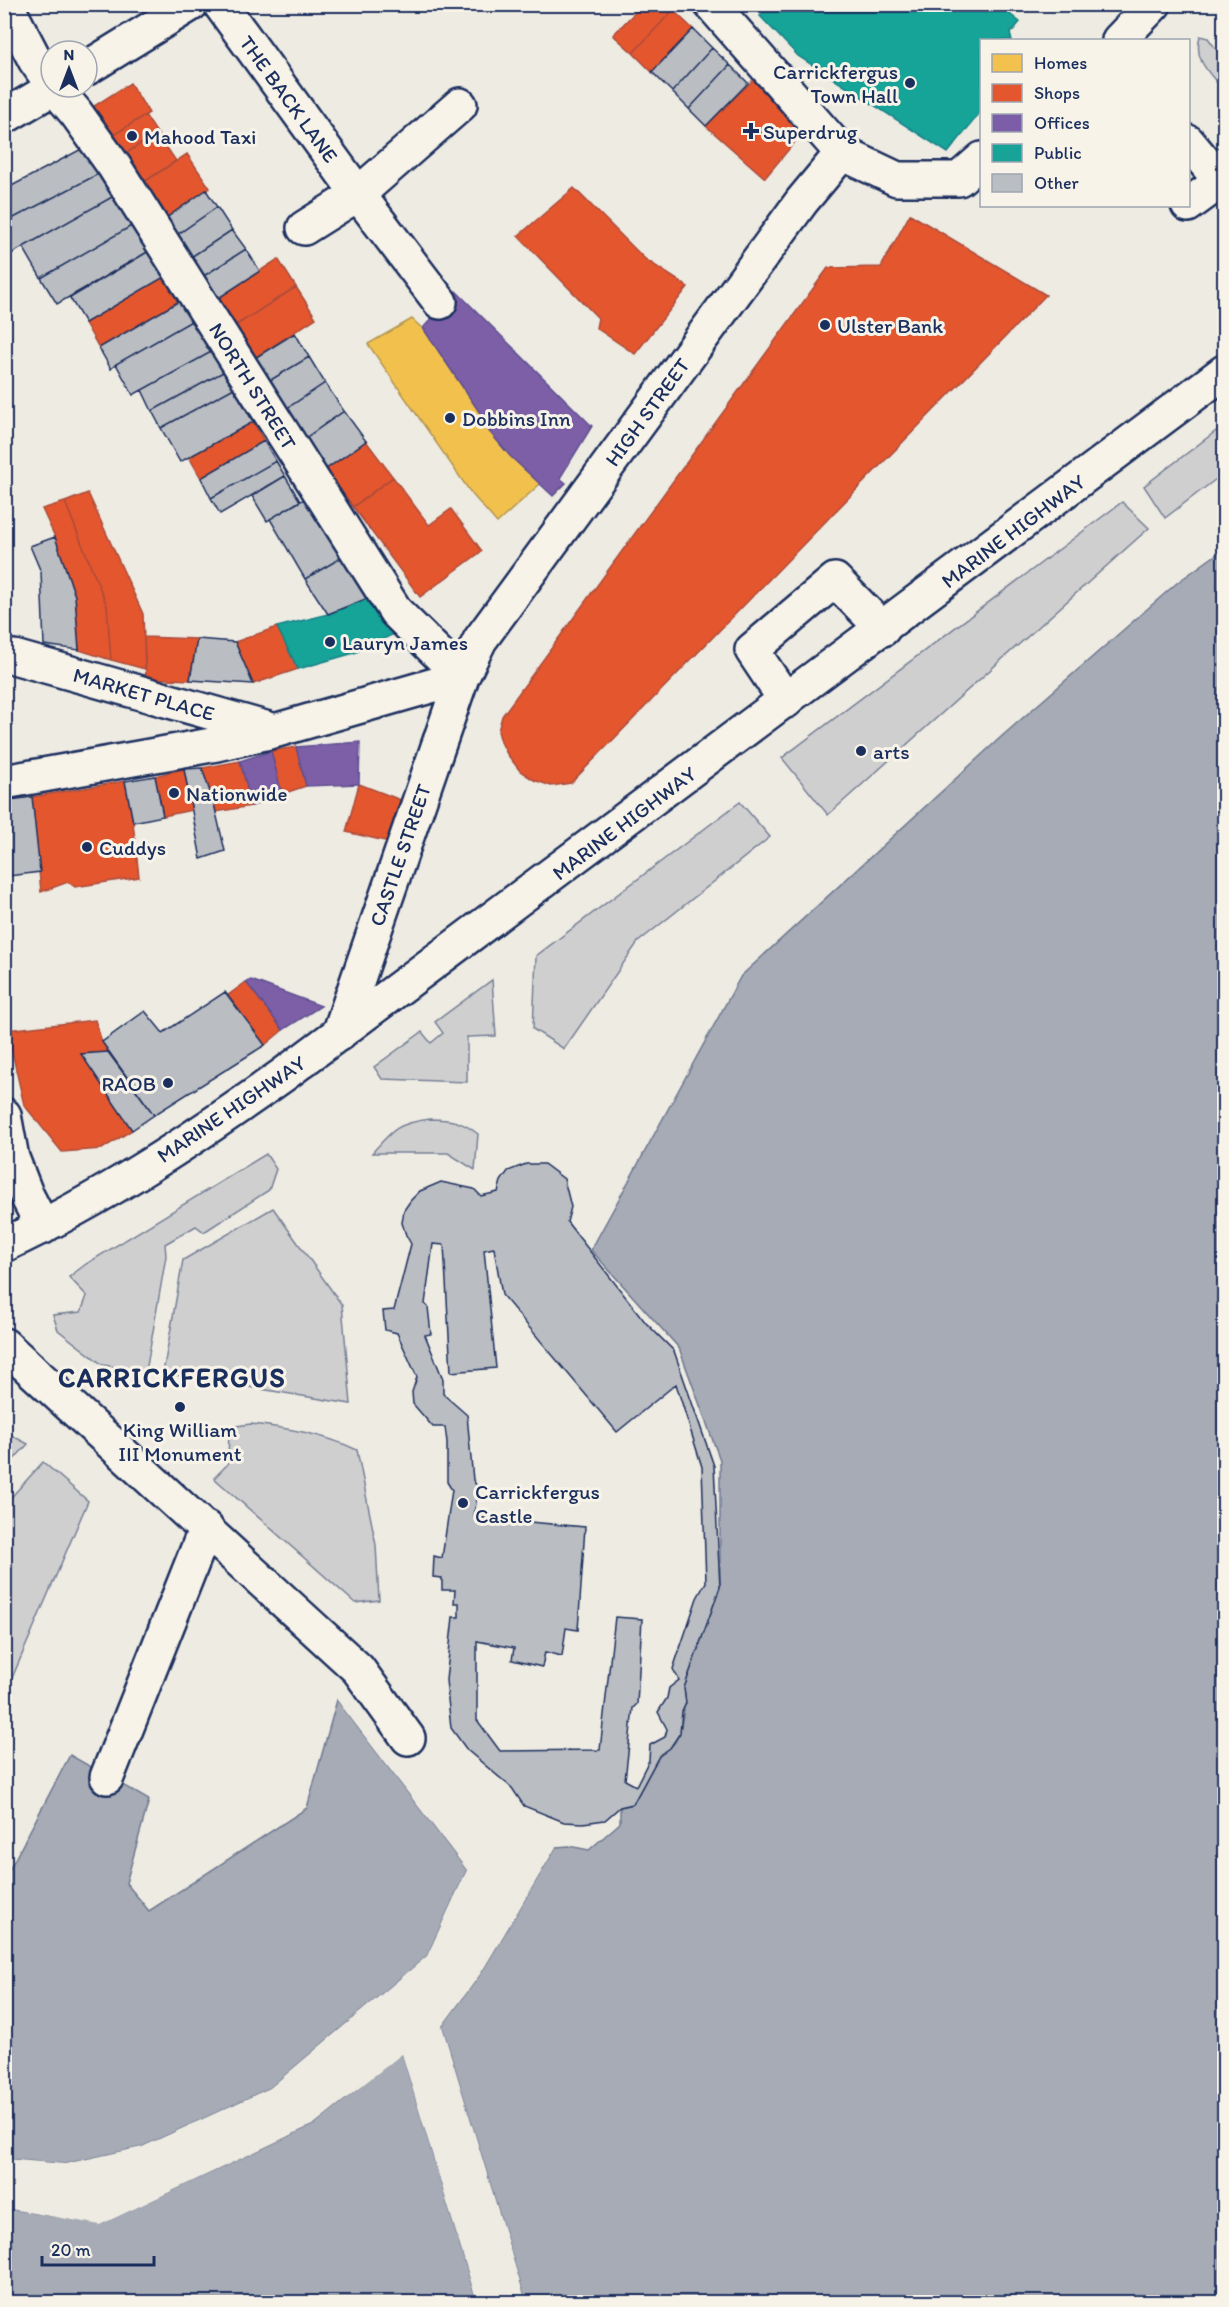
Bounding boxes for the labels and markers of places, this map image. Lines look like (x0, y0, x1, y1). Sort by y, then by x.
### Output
place label: Carrickfergus Town Hall (773, 59, 898, 108)
marker: Carrickfergus Town Hall (903, 76, 917, 90)
place label: Superdrug (763, 119, 858, 144)
place label: Mahood Taxi (144, 124, 256, 149)
marker: Superdrug (744, 124, 758, 138)
marker: Mahood Taxi (125, 129, 139, 143)
place label: Ulster Bank (837, 313, 943, 338)
marker: Ulster Bank (818, 318, 832, 332)
place label: Dobbins Inn (462, 406, 571, 431)
marker: Dobbins Inn (443, 411, 457, 425)
place label: Lauryn James (342, 630, 468, 655)
marker: Lauryn James (323, 635, 337, 649)
place label: arts (873, 739, 910, 764)
marker: arts (854, 744, 868, 758)
place label: Nationwide (186, 781, 287, 806)
marker: Nationwide (167, 786, 181, 800)
place label: Cuddys (99, 835, 166, 860)
marker: Cuddys (80, 840, 94, 854)
place label: RAOB (101, 1071, 156, 1096)
marker: RAOB (161, 1076, 175, 1090)
marker: King William III Monument (173, 1400, 187, 1414)
place label: King William III Monument (118, 1417, 242, 1466)
place label: Carrickfergus Castle (475, 1479, 600, 1528)
marker: Carrickfergus Castle (456, 1496, 470, 1510)

